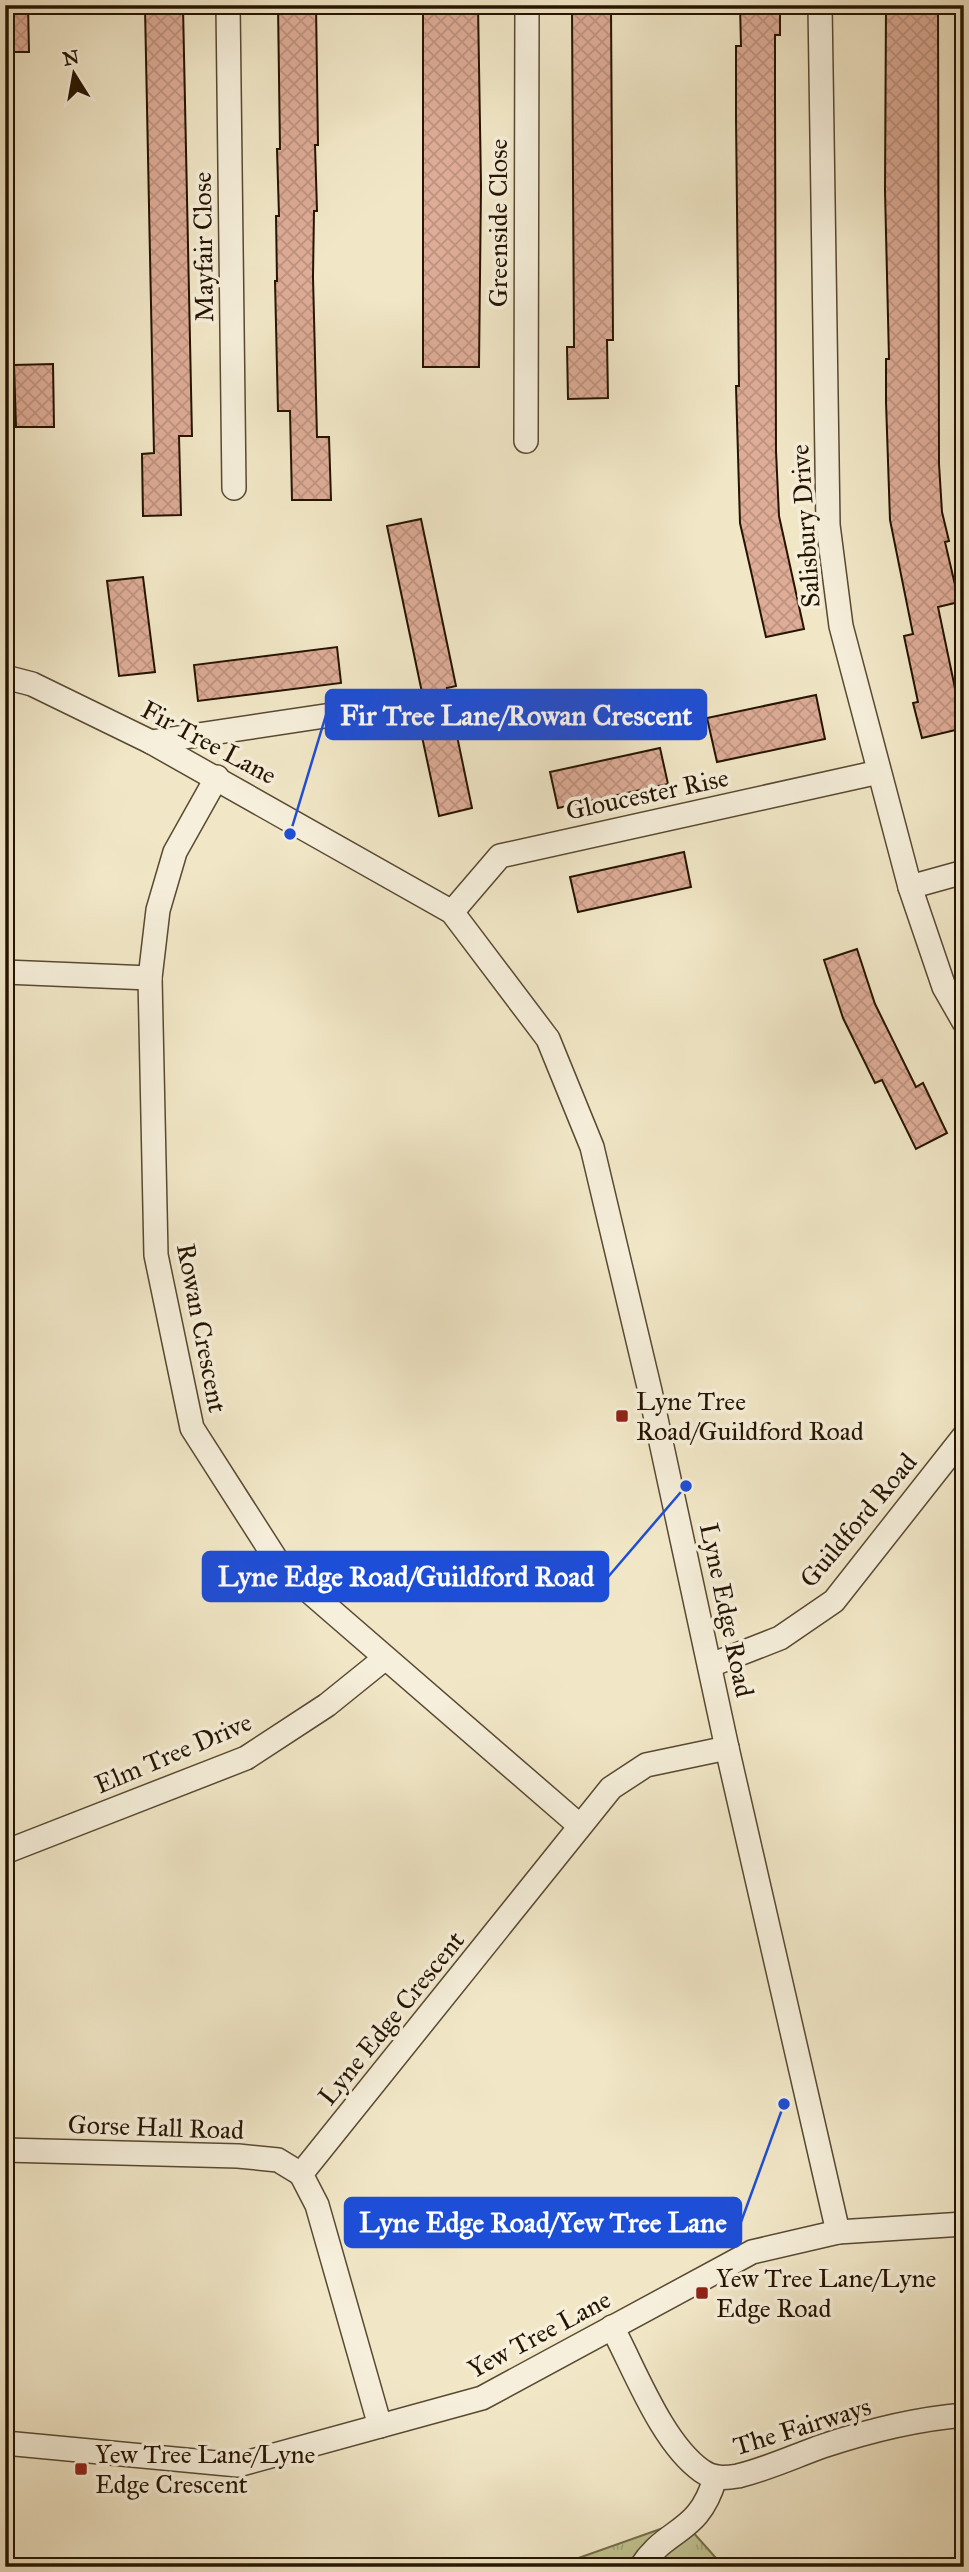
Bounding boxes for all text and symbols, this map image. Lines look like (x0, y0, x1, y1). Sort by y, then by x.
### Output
north arrow (38, 38, 108, 108)
text: N (61, 45, 81, 71)
street label: Greenside Close (482, 139, 514, 307)
street label: Mayfair Close (186, 171, 220, 322)
street label: Salisbury Drive (783, 443, 827, 609)
callout: Fir Tree Lane/Rowan Crescent (326, 690, 706, 739)
street label: Fir Tree Lane (136, 693, 282, 791)
text: Fir Tree Lane/Rowan Crescent (340, 698, 692, 733)
street label: Gloucester Rise (563, 761, 731, 827)
street label: Rowan Crescent (170, 1241, 234, 1415)
place label: Lyne Tree Road/Guildford Road (636, 1385, 864, 1447)
marker: Lyne Tree Road/Guildford Road (614, 1408, 630, 1424)
street label: Guildford Road (793, 1446, 923, 1594)
street label: Lyne Edge Road (693, 1520, 761, 1700)
callout: Lyne Edge Road/Guildford Road (203, 1552, 608, 1601)
text: Lyne Edge Road/Guildford Road (218, 1559, 595, 1594)
street label: Elm Tree Drive (90, 1706, 256, 1800)
street label: Lyne Edge Crescent (311, 1925, 471, 2111)
street label: Gorse Hall Road (67, 2108, 245, 2146)
callout: Lyne Edge Road/Yew Tree Lane (345, 2198, 741, 2247)
text: Lyne Edge Road/Yew Tree Lane (359, 2205, 727, 2240)
place label: Yew Tree Lane/Lyne Edge Road (716, 2262, 936, 2324)
street label: Yew Tree Lane (462, 2283, 616, 2385)
marker: Yew Tree Lane/Lyne Edge Road (694, 2285, 710, 2301)
street label: The Fairways (729, 2390, 875, 2462)
place label: Yew Tree Lane/Lyne Edge Crescent (95, 2438, 315, 2500)
marker: Yew Tree Lane/Lyne Edge Crescent (73, 2461, 89, 2477)

